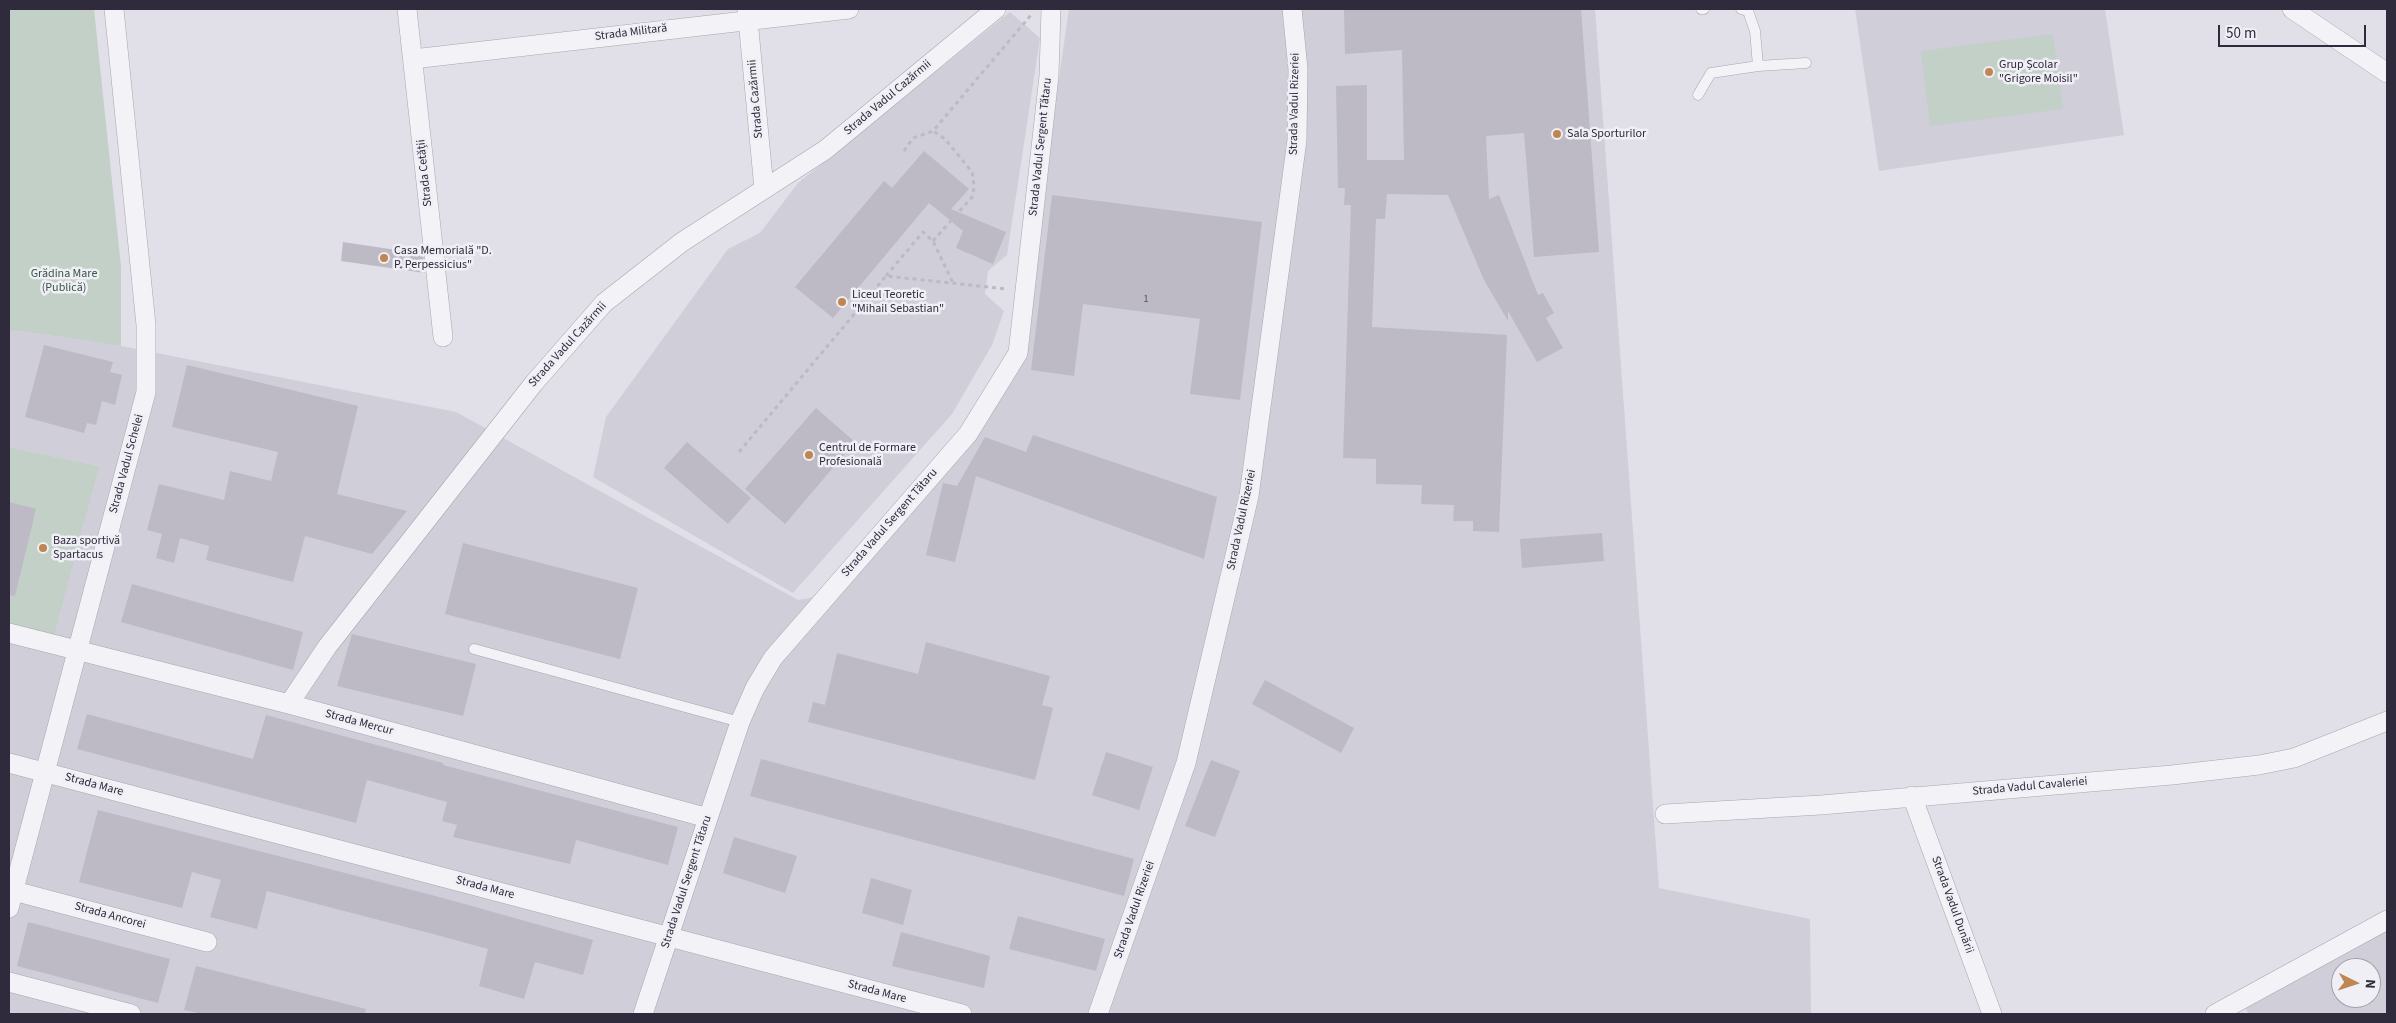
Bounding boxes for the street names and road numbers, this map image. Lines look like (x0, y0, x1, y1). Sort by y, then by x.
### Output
street label: Strada Militară (594, 21, 668, 45)
street label: Strada Vadul Rizeriei (1287, 53, 1303, 155)
street label: Strada Vadul Cazărmii (841, 57, 935, 139)
street label: Strada Cazărmii (745, 59, 767, 139)
street label: Strada Vadul Sergent Tătaru (1027, 77, 1055, 217)
street label: Strada Cetății (414, 139, 436, 207)
street label: Strada Vadul Cazărmii (526, 299, 610, 391)
street label: Strada Vadul Schelei (107, 413, 147, 515)
street label: Strada Vadul Sergent Tătaru (839, 466, 941, 580)
street label: Strada Vadul Rizeriei (1224, 468, 1260, 572)
street label: Strada Mercur (323, 707, 395, 739)
street label: Strada Mare (63, 770, 125, 800)
street label: Strada Vadul Cavaleriei (1972, 775, 2088, 799)
street label: Strada Vadul Sergent Tătaru (659, 814, 715, 950)
street label: Strada Vadul Dunării (1928, 854, 1976, 956)
street label: Strada Vadul Rizeriei (1111, 859, 1159, 961)
street label: Strada Mare (454, 873, 516, 903)
street label: Strada Ancorei (73, 900, 147, 932)
street label: Strada Mare (846, 977, 908, 1007)

